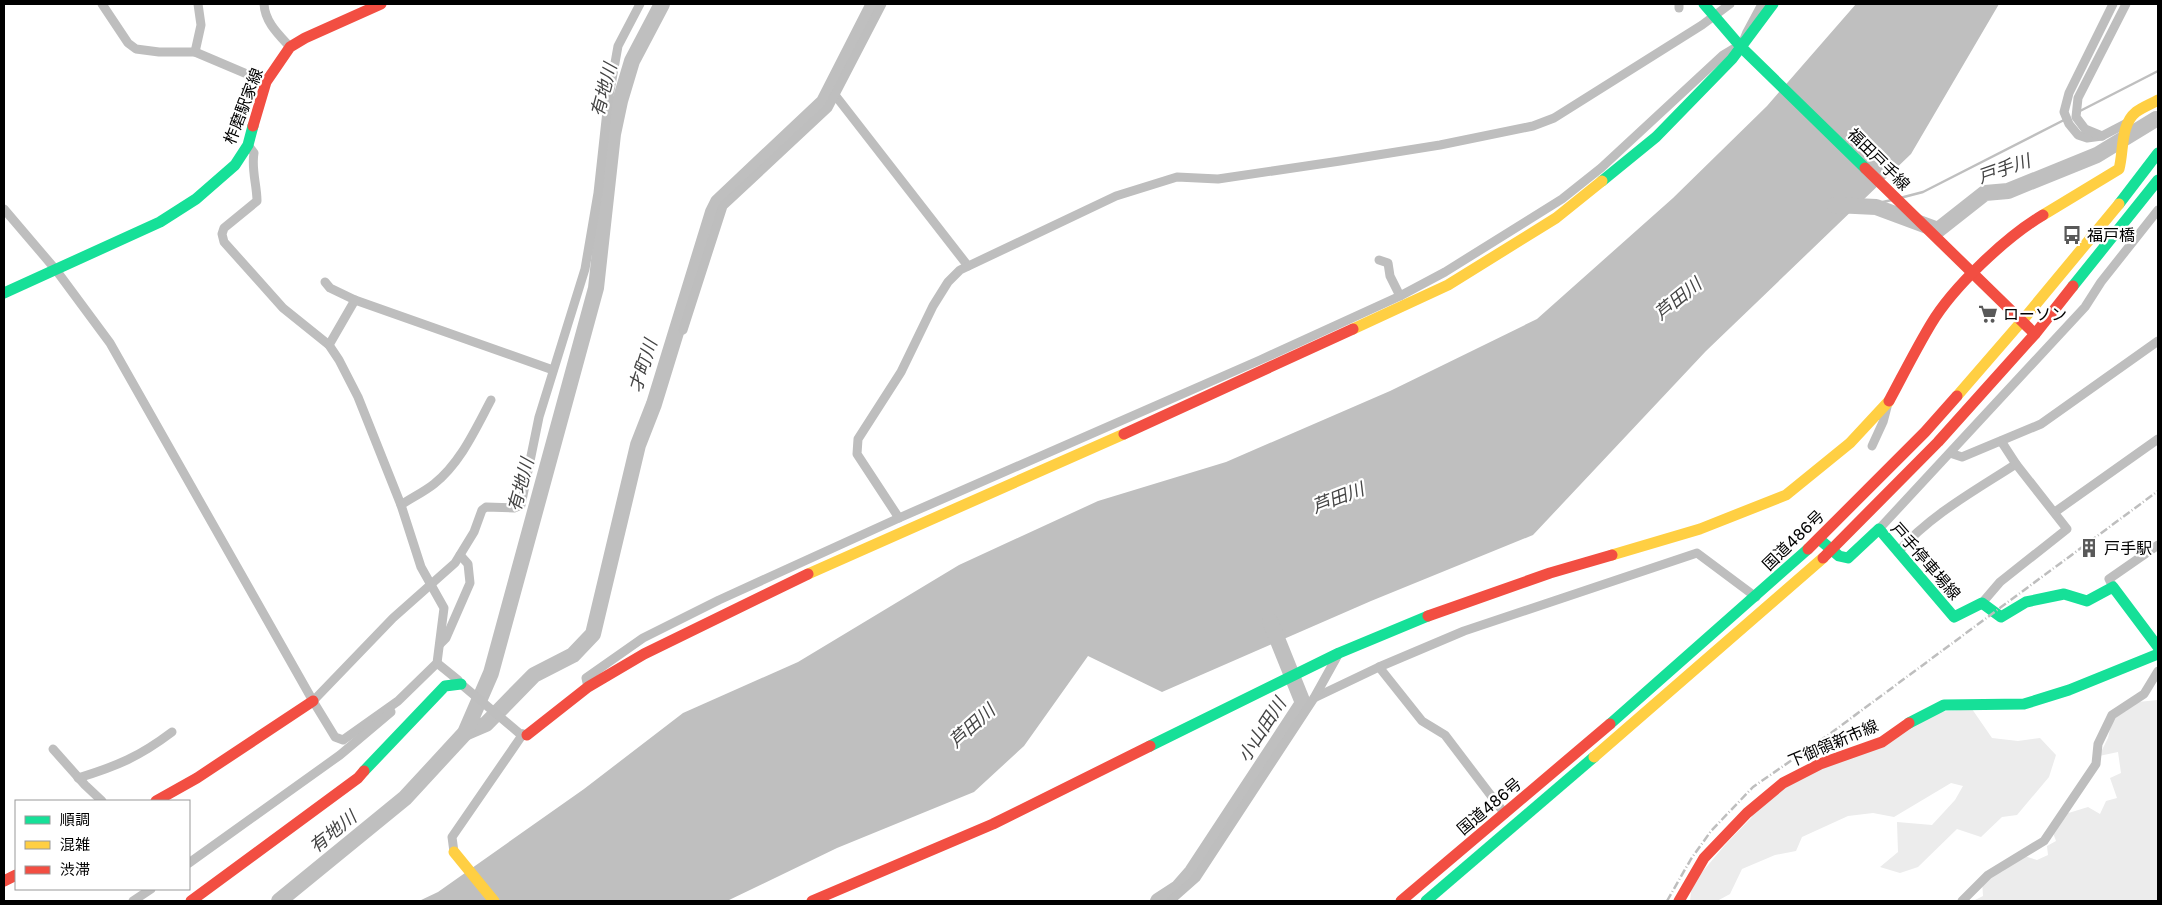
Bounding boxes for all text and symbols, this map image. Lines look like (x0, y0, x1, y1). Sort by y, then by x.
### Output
water label: 有地川 (586, 59, 621, 119)
street label: 柞磨駅家線 (219, 65, 267, 147)
street label: 福田戸手線 (1844, 124, 1914, 194)
water label: 戸手川 (1975, 149, 2035, 187)
bus stop icon: 福戸橋 (2061, 224, 2083, 246)
place label: 福戸橋 (2087, 225, 2135, 245)
water label: 芦田川 (1650, 272, 1707, 324)
supermarket icon: ローソン (1977, 303, 1999, 325)
place label: ローソン (2003, 304, 2067, 324)
water label: 才町川 (624, 335, 661, 395)
water label: 有地川 (503, 454, 538, 514)
water label: 芦田川 (1309, 477, 1369, 517)
street label: 国道486号 (1758, 506, 1828, 574)
street label: 戸手停車場線 (1887, 518, 1965, 604)
building icon: 戸手駅 (2078, 537, 2100, 559)
place label: 戸手駅 (2104, 538, 2152, 558)
water label: 小山田川 (1233, 692, 1291, 766)
water label: 芦田川 (945, 698, 1000, 751)
street label: 下御領新市線 (1785, 715, 1881, 771)
street label: 国道486号 (1453, 773, 1525, 839)
legend (15, 800, 190, 890)
water label: 有地川 (305, 805, 362, 857)
text: 順調 (60, 810, 90, 829)
text: 混雑 (60, 835, 90, 854)
text: 渋滞 (60, 860, 90, 879)

